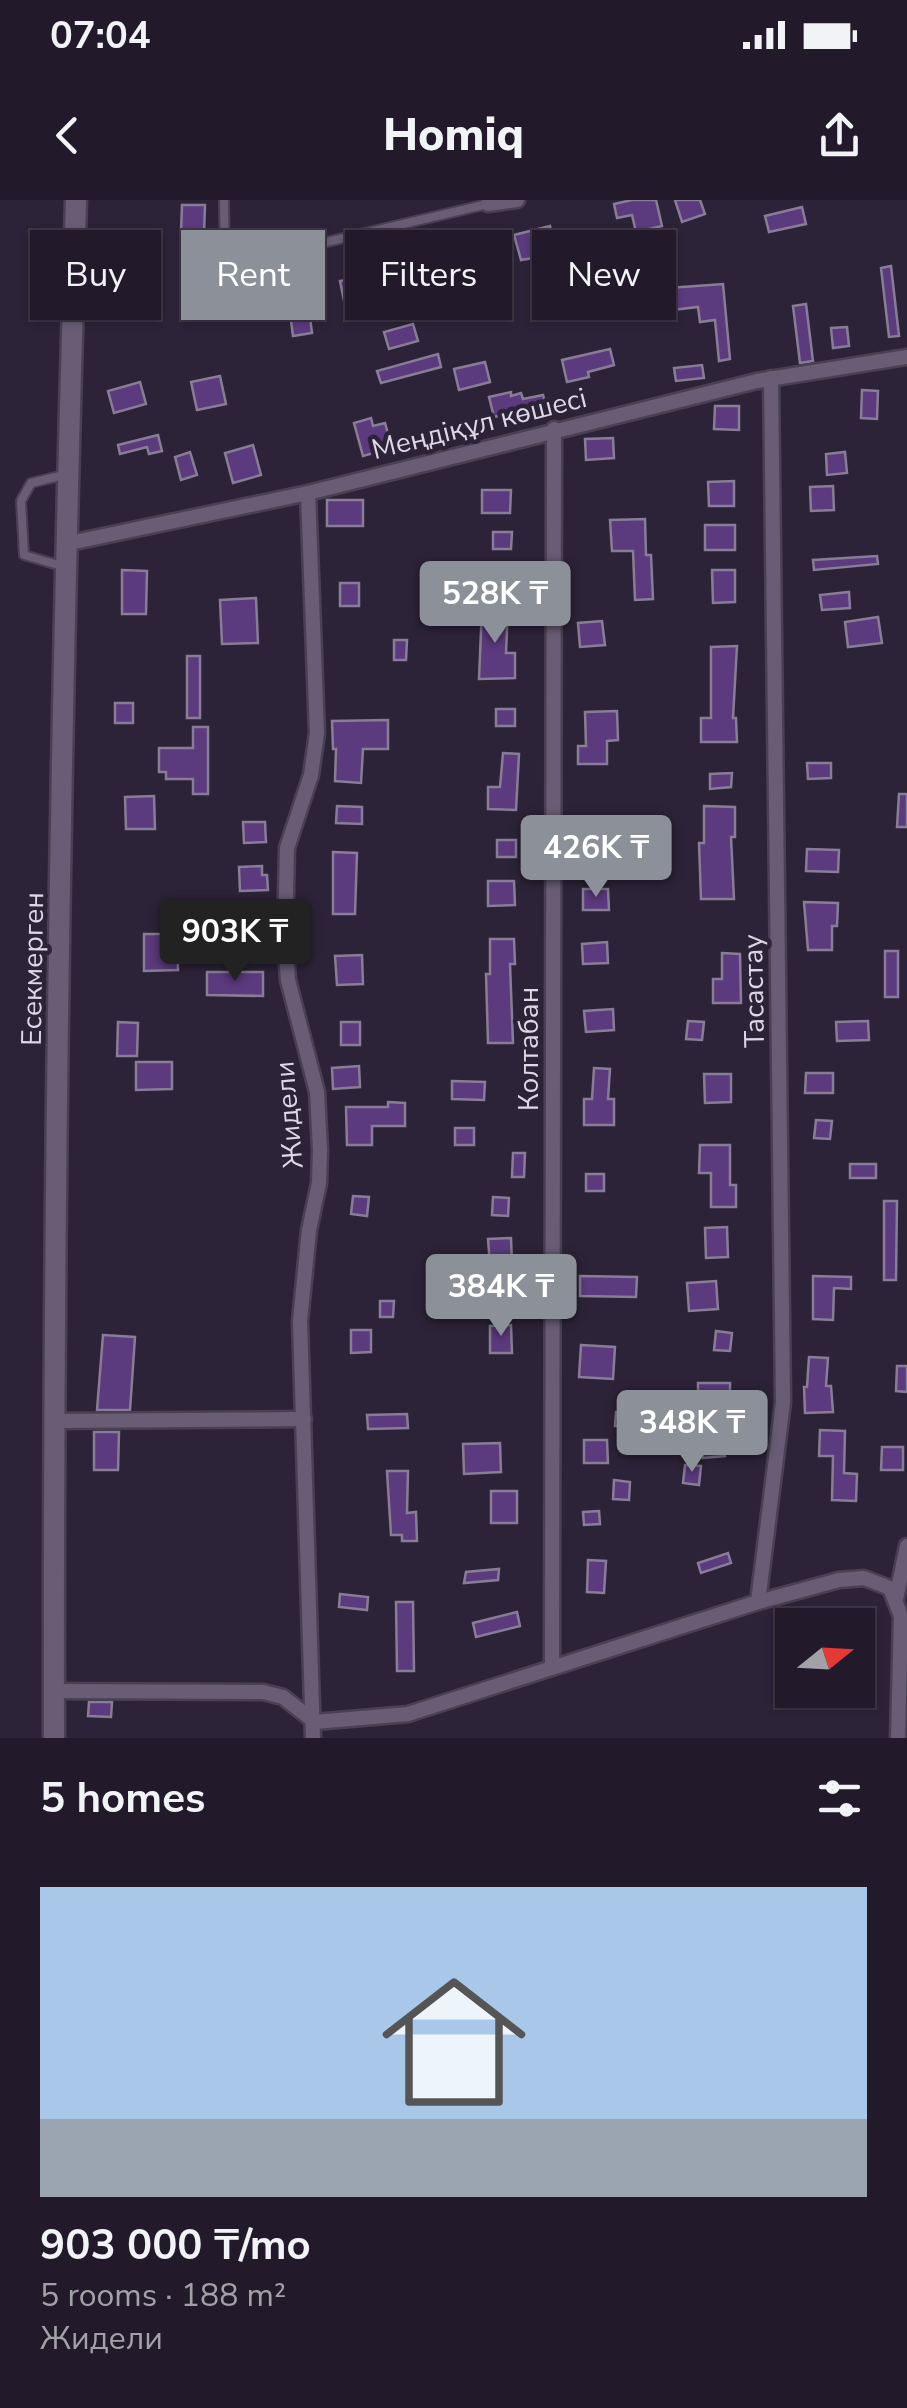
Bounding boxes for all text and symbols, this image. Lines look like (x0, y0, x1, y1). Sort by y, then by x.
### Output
text: 07:04 (50, 10, 151, 61)
text: Homiq (383, 105, 524, 166)
icon: back (40, 108, 95, 163)
icon: share (812, 108, 867, 163)
chip: Buy (30, 230, 161, 320)
chip: Rent (181, 230, 325, 320)
chip: Filters (345, 230, 512, 320)
chip: New (532, 230, 676, 320)
street label: Меңдіқұл көшесі (368, 379, 591, 469)
pin: 528K ₸ (414, 561, 576, 646)
text: 528K ₸ (442, 572, 548, 615)
pin: 426K ₸ (515, 815, 677, 900)
text: 426K ₸ (543, 826, 649, 869)
street label: Eсекмерген (13, 892, 53, 1046)
pin: 903K ₸ (154, 899, 316, 984)
text: 903K ₸ (182, 910, 288, 953)
street label: Тасастау (734, 934, 774, 1048)
street label: Колтабан (510, 987, 548, 1111)
street label: Жидели (265, 1060, 313, 1170)
pin: 384K ₸ (420, 1254, 582, 1339)
text: 384K ₸ (448, 1265, 554, 1308)
pin: 348K ₸ (611, 1390, 773, 1475)
text: 348K ₸ (639, 1401, 745, 1444)
north arrow (775, 1608, 875, 1708)
map controls (775, 1608, 875, 1708)
text: 5 homes (40, 1770, 205, 1827)
icon: filters (812, 1771, 867, 1826)
icon: home (364, 1952, 544, 2132)
text: 903 000 ₸/mo (40, 2217, 311, 2274)
text: 5 rooms · 188 m² (40, 2274, 286, 2317)
text: Жидели (40, 2317, 163, 2360)

